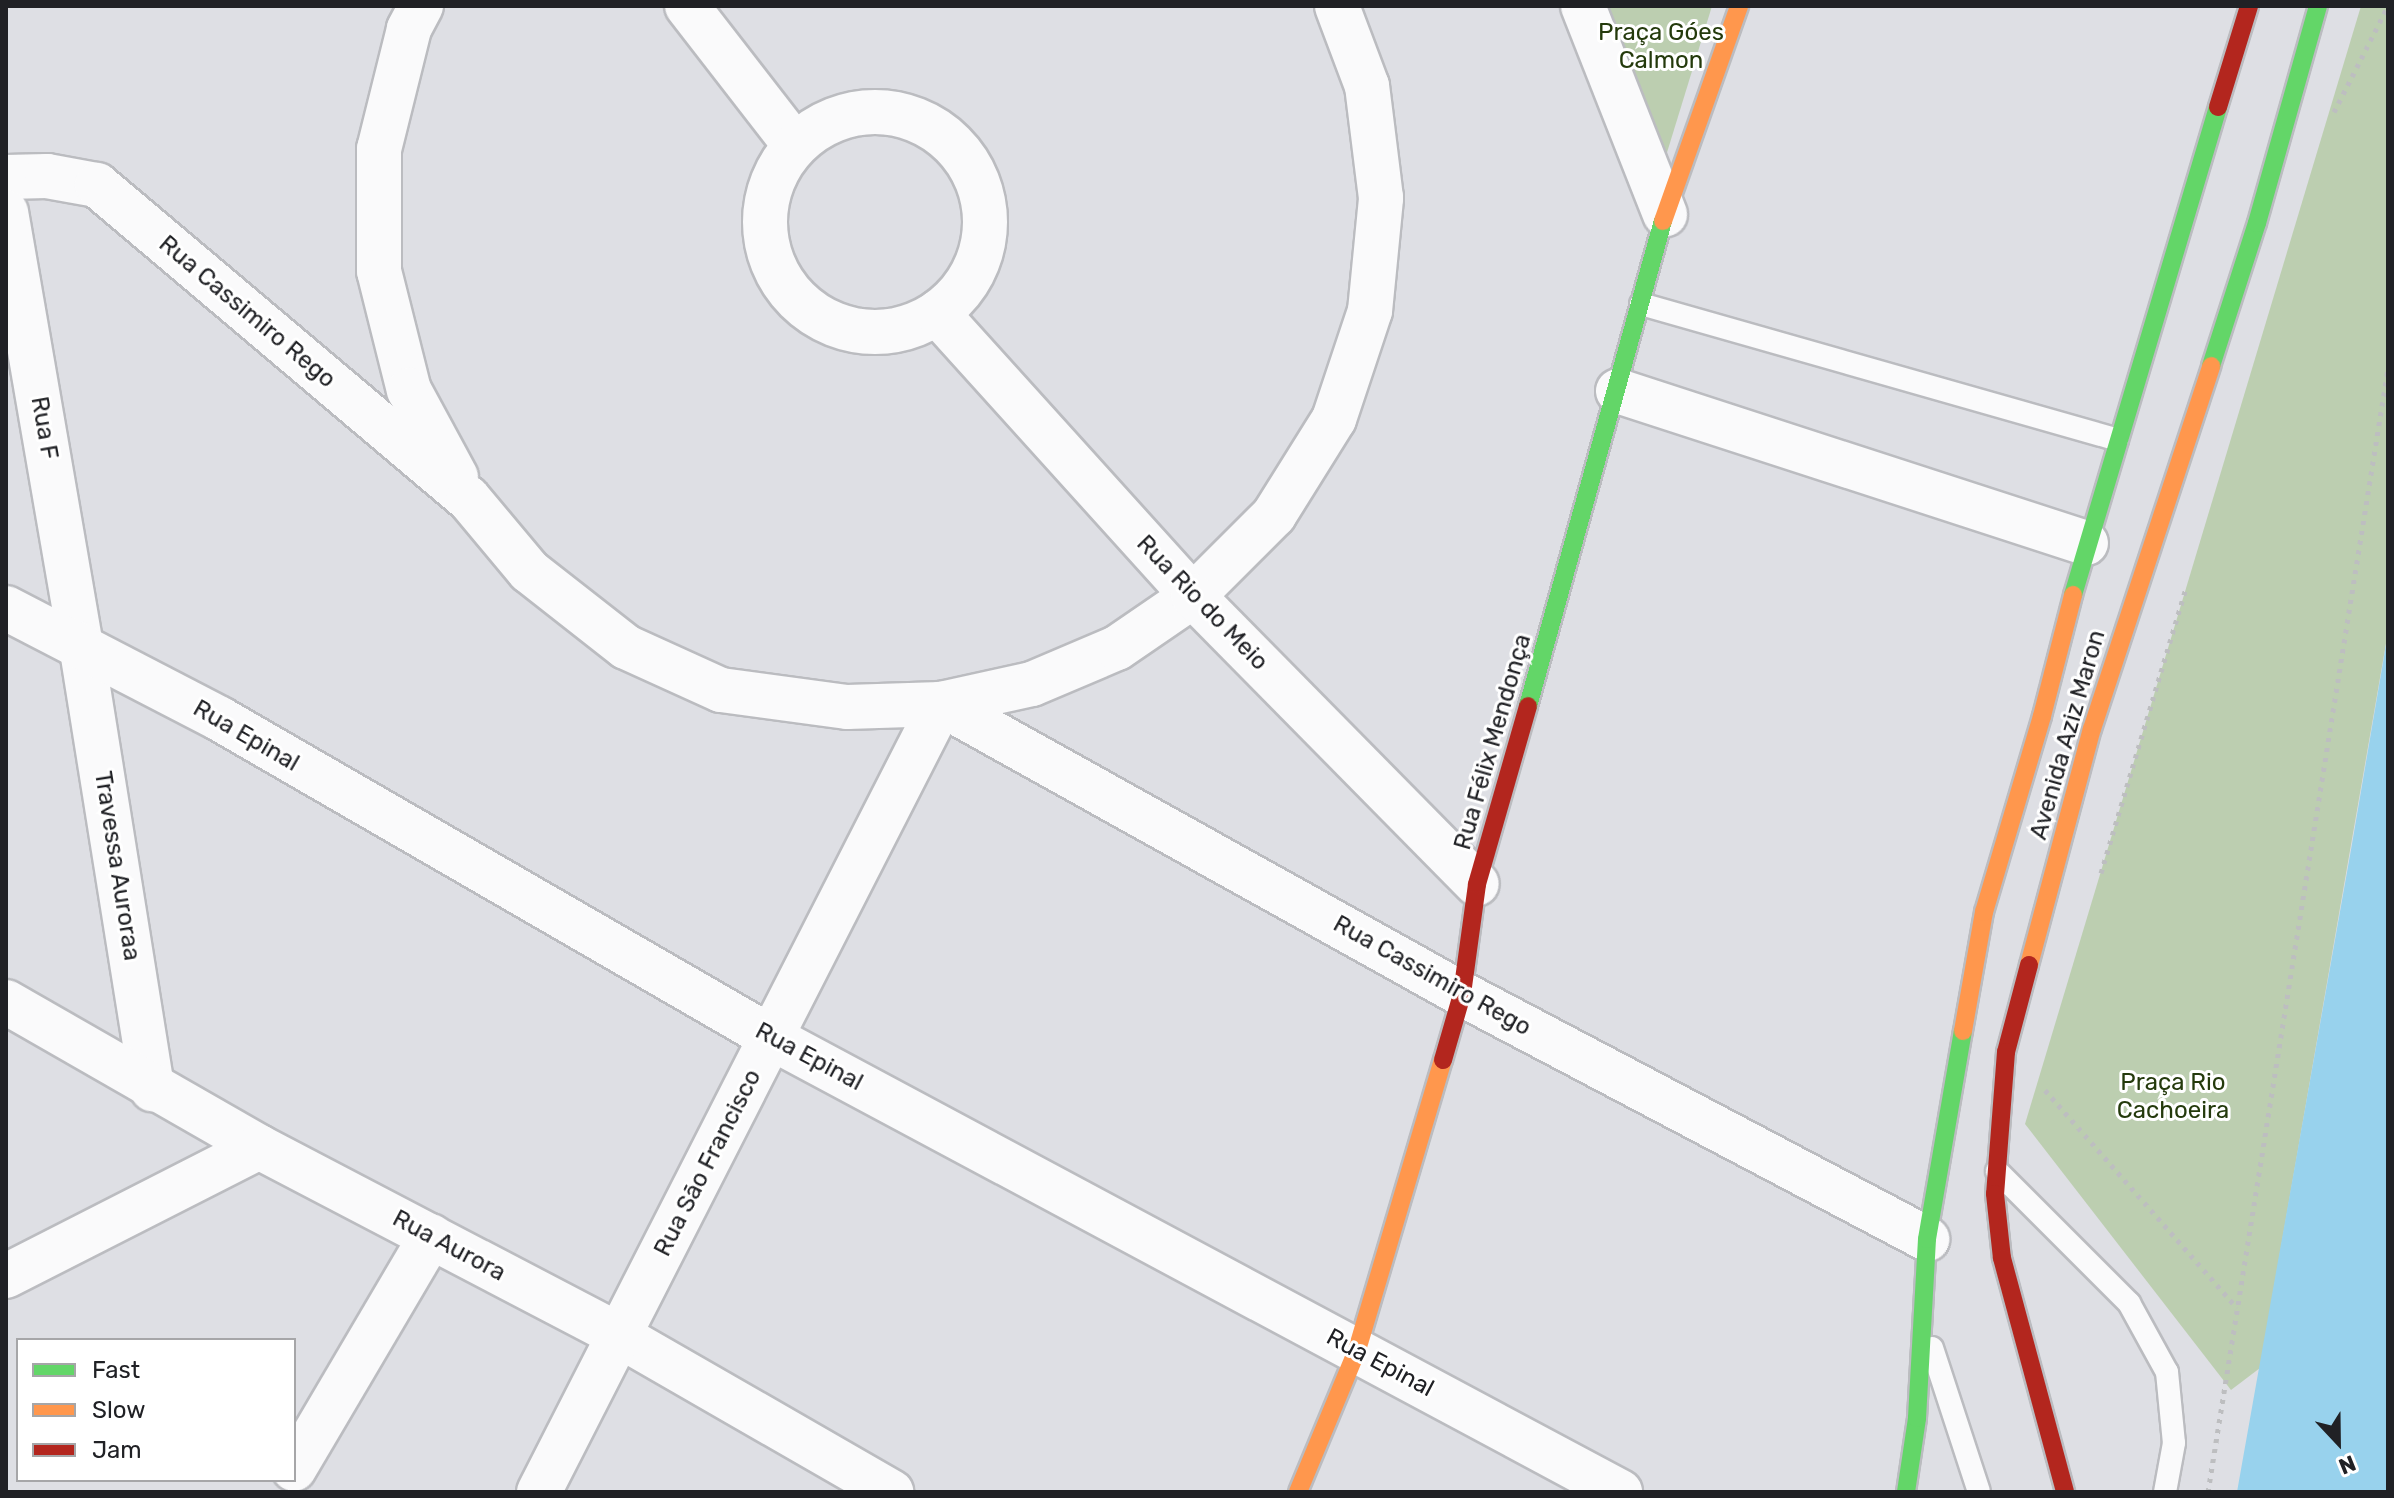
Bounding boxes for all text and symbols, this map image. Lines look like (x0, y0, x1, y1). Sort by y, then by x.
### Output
park label: Praça Góes Calmon (1598, 19, 1724, 75)
street label: Rua Cassimiro Rego (153, 230, 341, 394)
street label: Rua F (24, 394, 64, 462)
street label: Rua Rio do Meio (1130, 530, 1274, 676)
street label: Avenida Aziz Maron (2024, 627, 2112, 843)
street label: Rua Félix Mendonça (1448, 631, 1538, 853)
street label: Rua Epinal (188, 694, 304, 778)
street label: Travessa Auroraa (88, 769, 146, 963)
street label: Rua Cassimiro Rego (1328, 910, 1536, 1042)
street label: Rua Epinal (750, 1017, 868, 1097)
street label: Rua São Francisco (648, 1065, 768, 1261)
park label: Praça Rio Cachoeira (2117, 1069, 2229, 1125)
street label: Rua Aurora (387, 1204, 511, 1288)
street label: Rua Epinal (1321, 1323, 1439, 1403)
legend (16, 1338, 296, 1482)
text: Fast (92, 1356, 140, 1384)
text: Slow (92, 1396, 145, 1424)
north arrow (2298, 1402, 2378, 1482)
text: Jam (92, 1436, 142, 1464)
text: N (2335, 1449, 2360, 1480)

